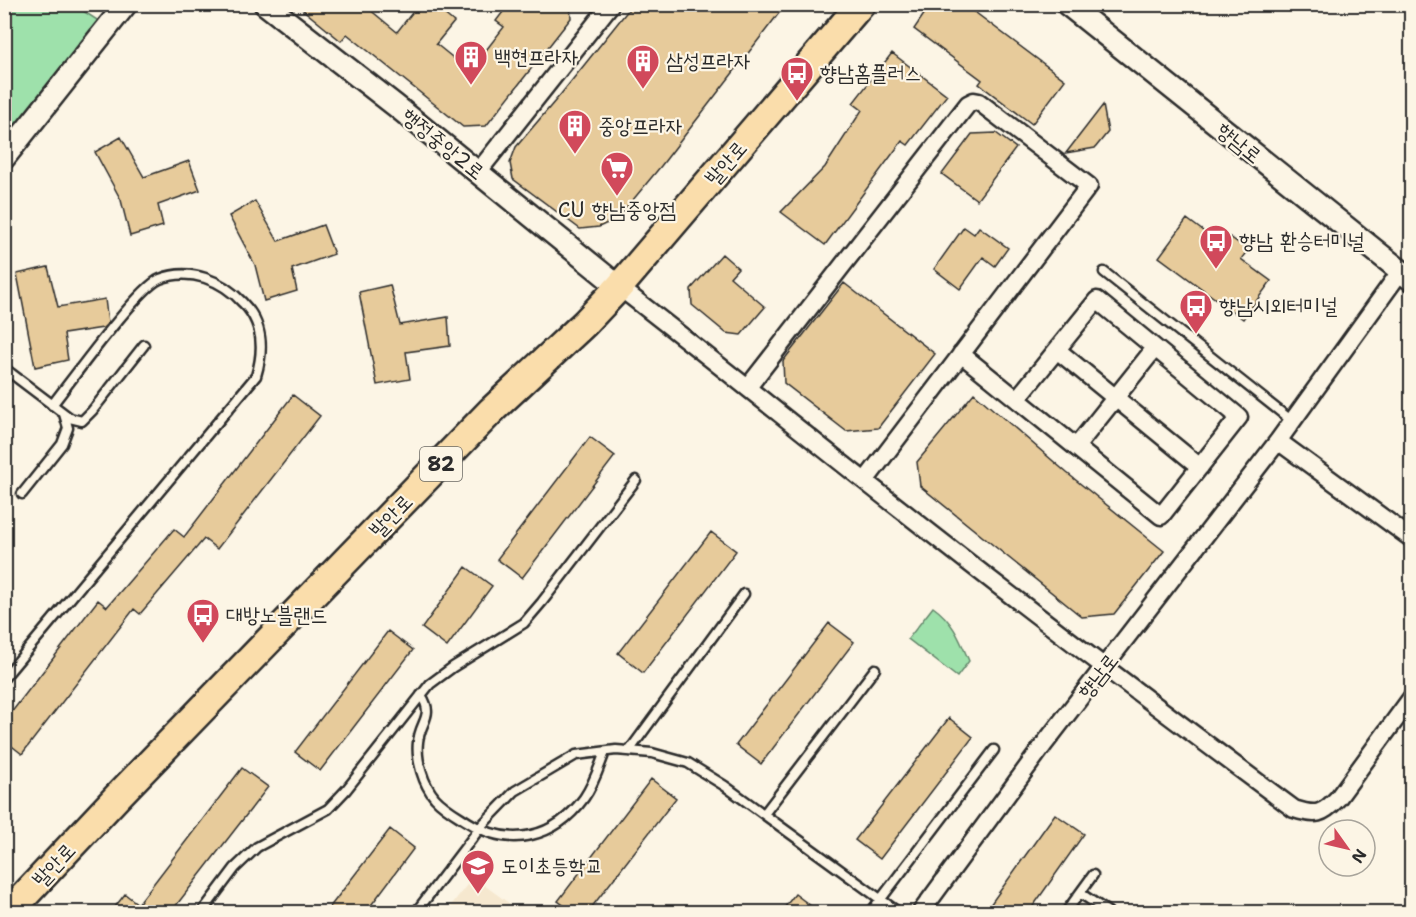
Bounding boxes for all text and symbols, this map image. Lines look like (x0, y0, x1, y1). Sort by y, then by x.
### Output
building icon: 백현프라자 (453, 39, 489, 86)
place label: 백현프라자 (494, 43, 579, 71)
building icon: 삼성프라자 (625, 43, 661, 90)
place label: 삼성프라자 (666, 47, 751, 75)
bus stop icon: 향남홈플러스 (779, 55, 815, 102)
place label: 향남홈플러스 (820, 59, 921, 87)
street label: 행정중앙2로 (396, 102, 490, 186)
building icon: 중앙프라자 (557, 108, 593, 155)
place label: 중앙프라자 (598, 112, 683, 140)
street label: 향남로 (1210, 116, 1268, 170)
street label: 발안로 (699, 135, 753, 191)
supermarket icon: CU 향남중앙점 (599, 150, 635, 197)
place label: CU 향남중앙점 (558, 196, 676, 224)
bus stop icon: 향남 환승터미널 (1198, 223, 1234, 270)
place label: 향남 환승터미널 (1239, 227, 1365, 255)
bus stop icon: 향남시외터미널 (1178, 288, 1214, 335)
place label: 향남시외터미널 (1219, 292, 1337, 320)
road number: 82 (420, 447, 462, 481)
street label: 발안로 (363, 488, 419, 544)
bus stop icon: 대방노블랜드 (185, 597, 221, 644)
place label: 대방노블랜드 (226, 601, 327, 629)
street label: 향남로 (1071, 647, 1125, 705)
north arrow (1317, 818, 1377, 878)
street label: 발안로 (26, 837, 82, 893)
text: N (1347, 845, 1371, 867)
school or university icon: 도이초등학교 (460, 848, 496, 895)
place label: 도이초등학교 (501, 852, 602, 880)

